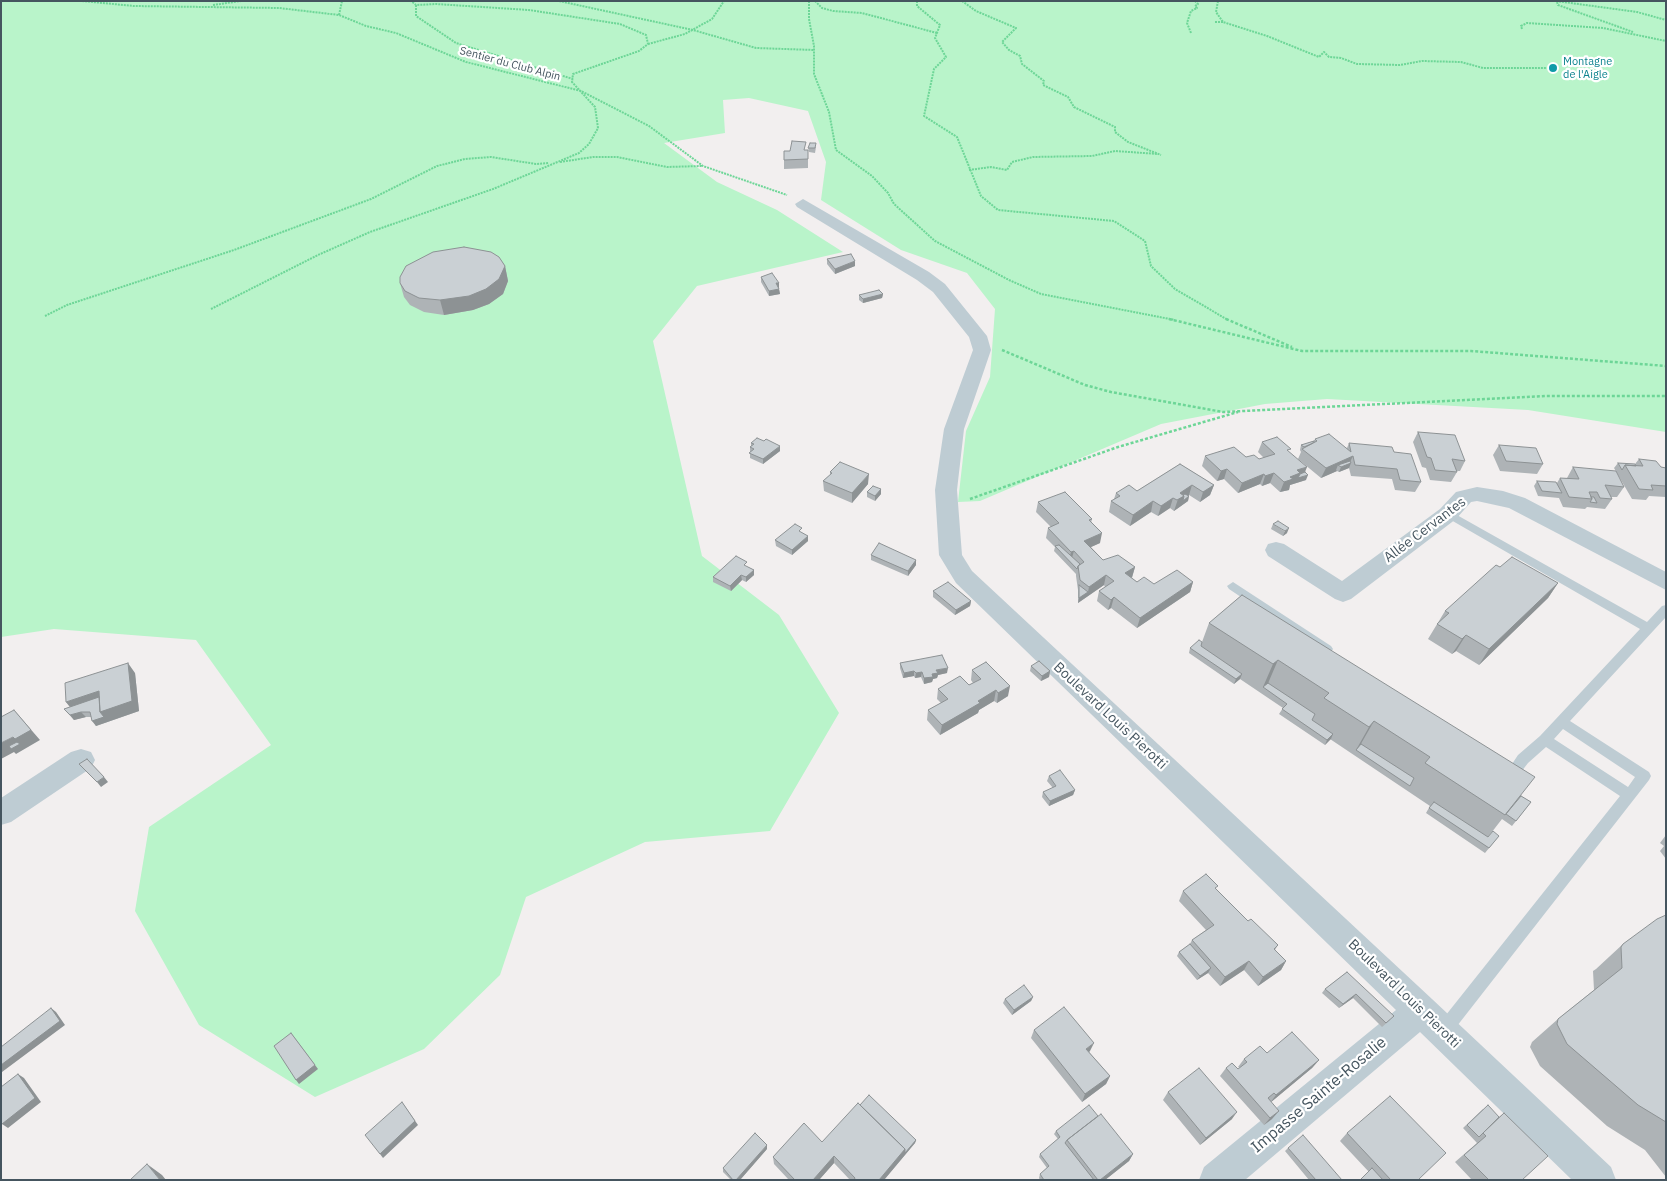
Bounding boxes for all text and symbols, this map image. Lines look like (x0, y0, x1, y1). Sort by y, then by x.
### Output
street label: Sentier du Club Alpin (458, 44, 562, 84)
place label: Montagne de l'Aigle (1563, 55, 1612, 81)
marker: Montagne de l'Aigle (1547, 62, 1559, 74)
street label: Allée Cervantes (1381, 494, 1469, 566)
street label: Boulevard Louis Pierotti (1050, 659, 1170, 773)
street label: Boulevard Louis Pierotti (1345, 936, 1463, 1052)
street label: Impasse Sainte-Rosalie (1248, 1033, 1390, 1157)

